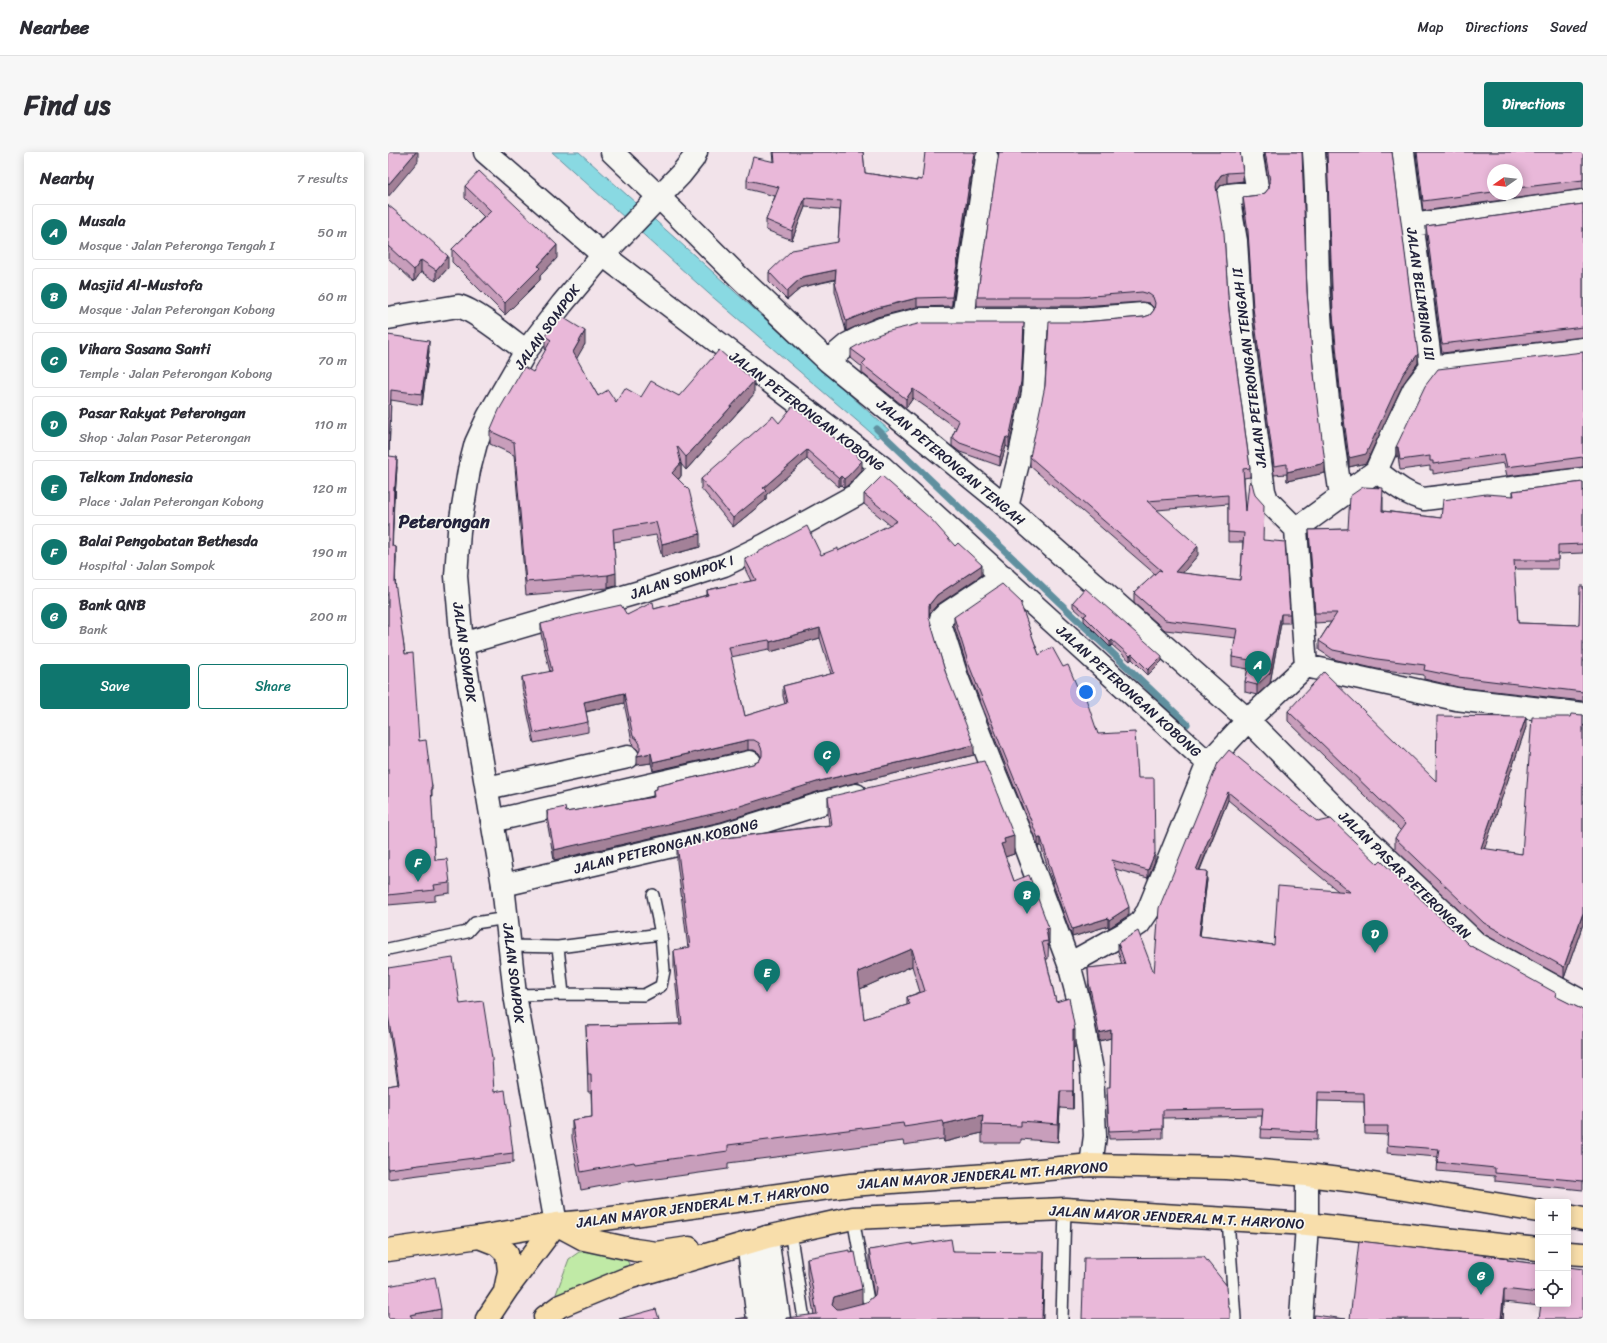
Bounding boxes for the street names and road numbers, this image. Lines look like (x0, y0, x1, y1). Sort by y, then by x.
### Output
street label: JALAN BELIMBING III (1399, 225, 1442, 363)
street label: JALAN PETERONGAN TENGAH II (1225, 265, 1274, 470)
street label: JALAN SOMPOK (507, 278, 588, 376)
street label: JALAN PETERONGAN KOBONG (723, 344, 890, 478)
street label: JALAN PETERONGAN TENGAH (870, 392, 1031, 532)
street label: JALAN SOMPOK I (626, 548, 738, 607)
street label: JALAN SOMPOK (445, 600, 484, 705)
street label: JALAN PETERONGAN KOBONG (1049, 618, 1207, 764)
street label: JALAN PASAR PETERONGAN (1331, 804, 1477, 946)
street label: JALAN PETERONGAN KOBONG (570, 811, 761, 882)
street label: JALAN SOMPOK (495, 921, 532, 1026)
street label: JALAN MAYOR JENDERAL MT. HARYONO (856, 1154, 1109, 1197)
street label: JALAN MAYOR JENDERAL M.T. HARYONO (574, 1175, 831, 1236)
street label: JALAN MAYOR JENDERAL M.T. HARYONO (1048, 1198, 1305, 1237)

